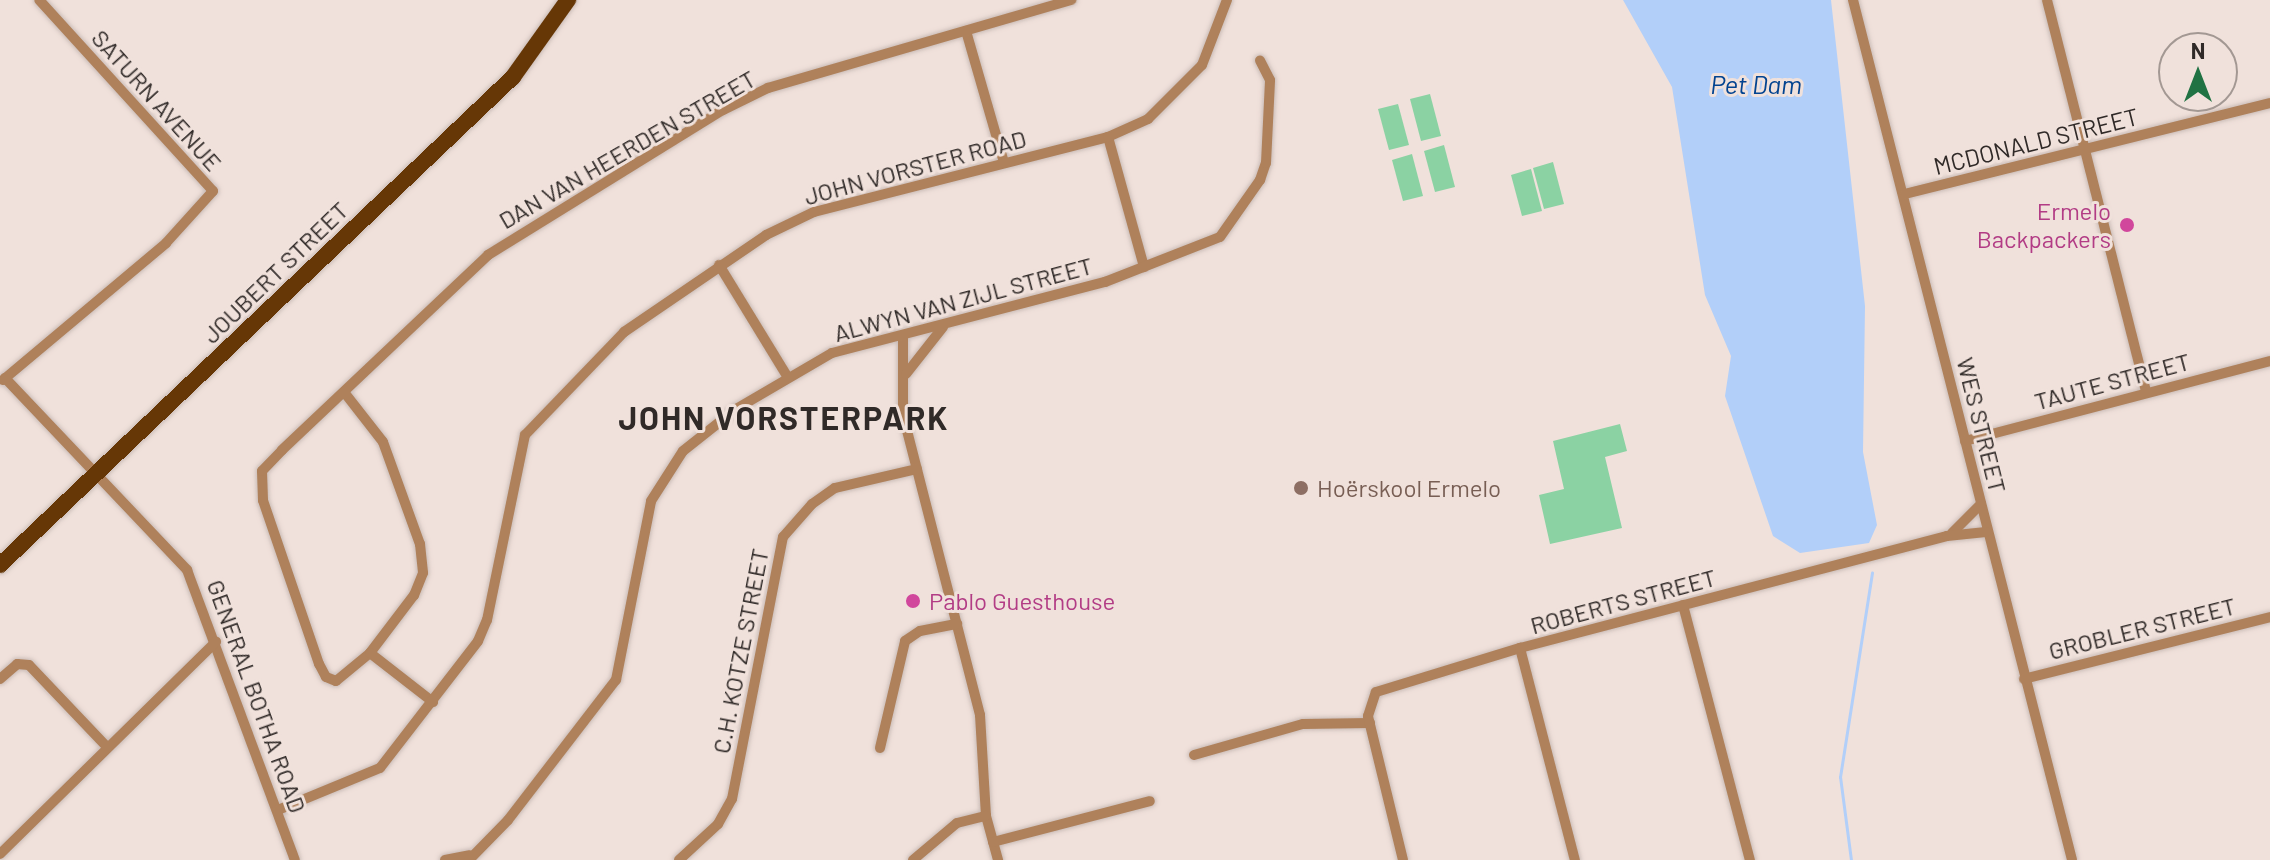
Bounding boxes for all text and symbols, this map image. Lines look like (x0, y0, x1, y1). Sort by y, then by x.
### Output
street label: SATURN AVENUE (86, 23, 228, 177)
north arrow (2158, 32, 2238, 112)
text: N (2191, 37, 2205, 63)
street label: DAN VAN HEERDEN STREET (493, 64, 761, 234)
water label: Pet Dam (1710, 68, 1802, 100)
street label: MCDONALD STREET (1931, 102, 2141, 180)
street label: JOHN VORSTER ROAD (801, 124, 1029, 210)
street label: JOUBERT STREET (196, 195, 354, 349)
place label: Ermelo Backpackers (1977, 197, 2111, 253)
marker: Ermelo Backpackers (2118, 216, 2136, 234)
street label: ALWYN VAN ZIJL STREET (831, 251, 1095, 347)
street label: TAUTE STREET (2031, 346, 2193, 416)
street label: WES STREET (1951, 354, 2013, 496)
district label: JOHN VORSTERPARK (619, 398, 949, 436)
place label: Hoërskool Ermelo (1317, 474, 1501, 502)
marker: Hoërskool Ermelo (1292, 479, 1310, 497)
street label: C.H. KOTZE STREET (706, 546, 774, 756)
street label: ROBERTS STREET (1527, 562, 1719, 640)
street label: GENERAL BOTHA ROAD (201, 576, 313, 816)
place label: Pablo Guesthouse (929, 587, 1115, 615)
street label: GROBLER STREET (2046, 591, 2238, 665)
marker: Pablo Guesthouse (904, 592, 922, 610)

